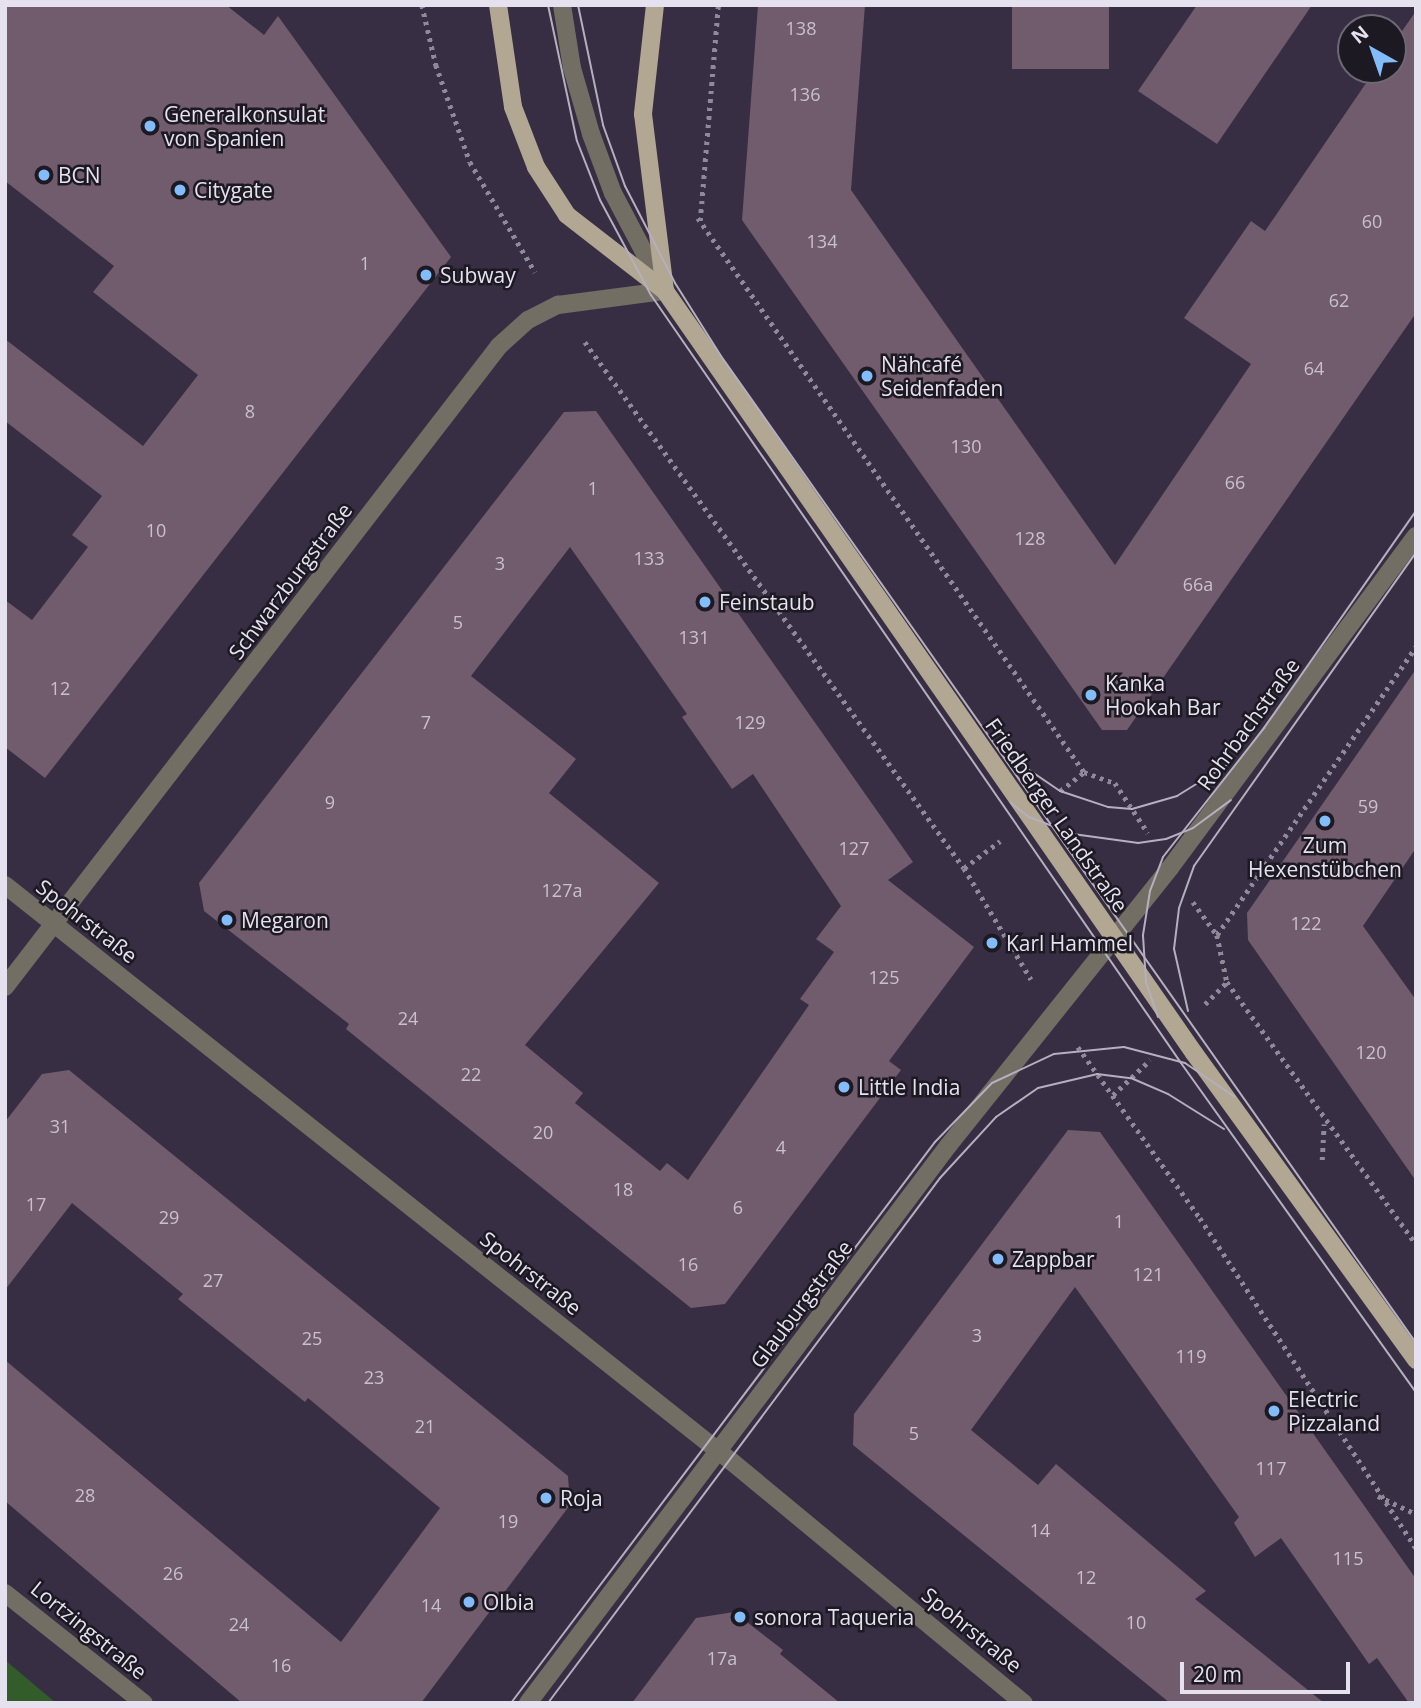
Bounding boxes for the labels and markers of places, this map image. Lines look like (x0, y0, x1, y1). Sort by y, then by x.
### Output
place label: Generalkonsulat von Spanien (164, 101, 325, 151)
marker: Generalkonsulat von Spanien (142, 118, 158, 134)
place label: BCN (58, 162, 101, 188)
marker: BCN (36, 167, 52, 183)
place label: Citygate (194, 177, 273, 203)
marker: Citygate (172, 182, 188, 198)
place label: Subway (440, 262, 516, 288)
marker: Subway (418, 267, 434, 283)
place label: Nähcafé Seidenfaden (881, 351, 1003, 401)
marker: Nähcafé Seidenfaden (859, 368, 875, 384)
place label: Feinstaub (719, 589, 815, 615)
marker: Feinstaub (697, 594, 713, 610)
place label: Kanka Hookah Bar (1105, 670, 1221, 720)
marker: Kanka Hookah Bar (1083, 687, 1099, 703)
marker: Zum Hexenstübchen (1317, 813, 1333, 829)
place label: Zum Hexenstübchen (1248, 832, 1402, 882)
place label: Megaron (241, 907, 329, 933)
marker: Megaron (219, 912, 235, 928)
place label: Karl Hammel (1006, 930, 1133, 956)
marker: Karl Hammel (984, 935, 1000, 951)
place label: Little India (858, 1074, 960, 1100)
marker: Little India (836, 1079, 852, 1095)
place label: Zappbar (1012, 1246, 1094, 1272)
marker: Zappbar (990, 1251, 1006, 1267)
place label: Electric Pizzaland (1288, 1386, 1380, 1436)
marker: Electric Pizzaland (1266, 1403, 1282, 1419)
place label: Roja (560, 1485, 603, 1511)
marker: Roja (538, 1490, 554, 1506)
place label: Olbia (483, 1589, 534, 1615)
marker: Olbia (461, 1594, 477, 1610)
place label: sonora Taqueria (754, 1604, 914, 1630)
marker: sonora Taqueria (732, 1609, 748, 1625)

